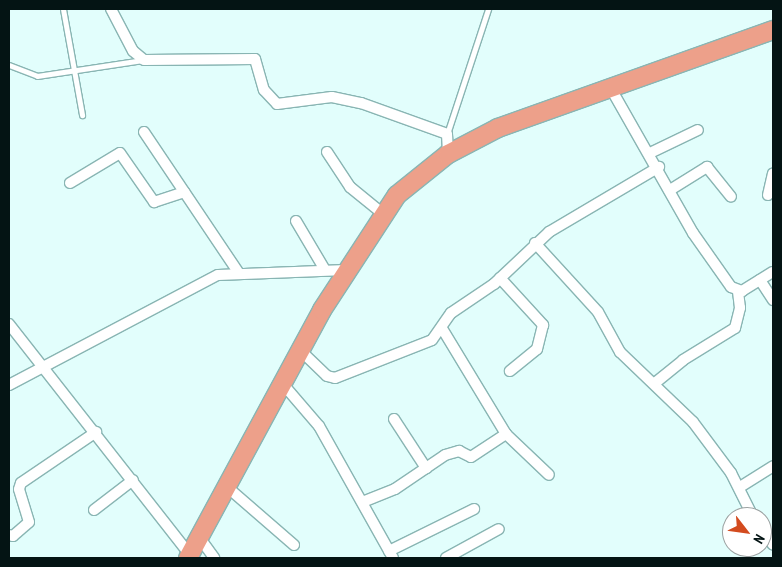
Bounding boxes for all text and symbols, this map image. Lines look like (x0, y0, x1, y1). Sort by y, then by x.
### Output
north arrow (722, 507, 772, 557)
text: N (749, 531, 769, 547)

